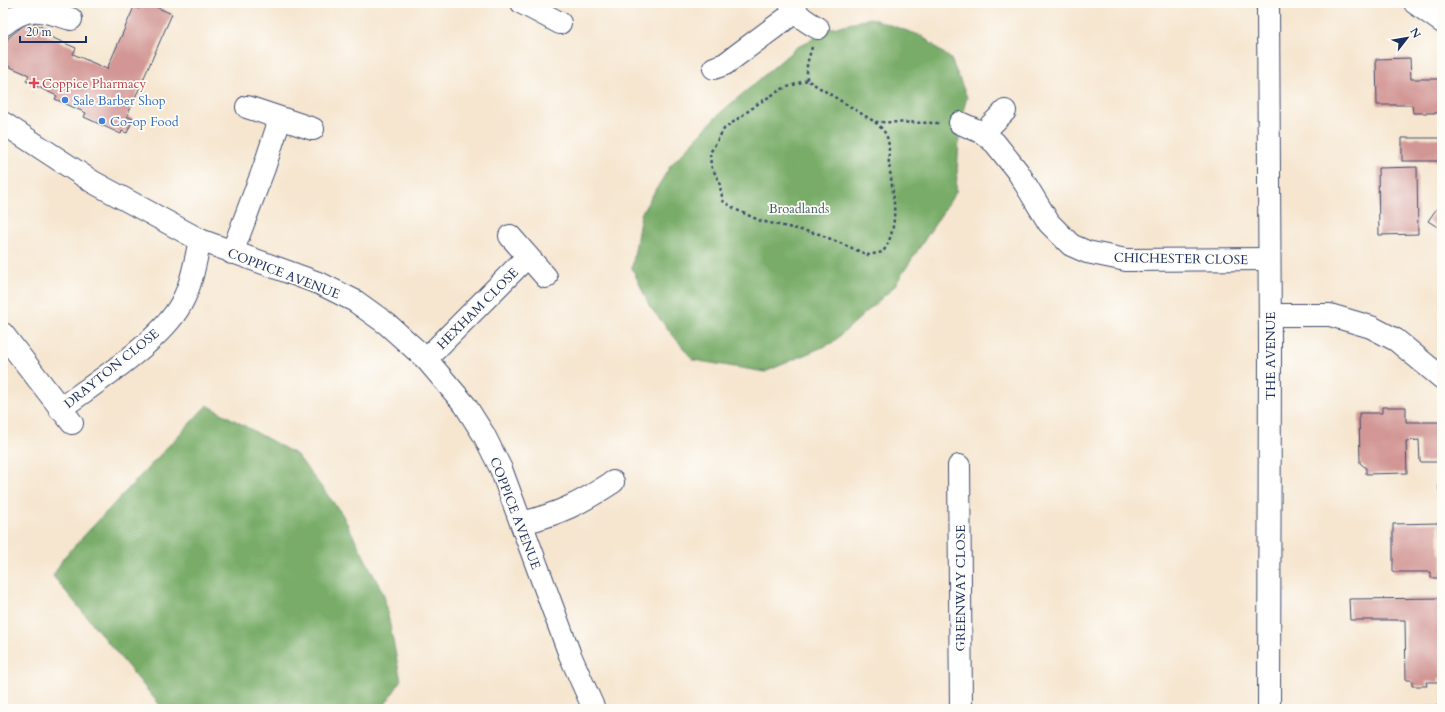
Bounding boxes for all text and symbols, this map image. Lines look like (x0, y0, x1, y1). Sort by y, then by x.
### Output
scale bar (20, 18, 86, 44)
north arrow (1387, 18, 1427, 58)
text: 20 m (26, 24, 53, 40)
text: N (1406, 25, 1424, 41)
place label: Coppice Pharmacy (42, 75, 147, 93)
marker: Coppice Pharmacy (29, 78, 39, 88)
place label: Sale Barber Shop (73, 92, 166, 110)
marker: Sale Barber Shop (60, 95, 70, 105)
place label: Co-op Food (110, 113, 179, 131)
marker: Co-op Food (97, 116, 107, 126)
park label: Broadlands (769, 200, 829, 218)
street label: COPPICE AVENUE (225, 244, 342, 304)
street label: CHICHESTER CLOSE (1114, 249, 1248, 269)
street label: HEXHAM CLOSE (433, 264, 522, 353)
street label: THE AVENUE (1262, 312, 1280, 400)
street label: DRAYTON CLOSE (60, 325, 163, 413)
street label: COPPICE AVENUE (485, 455, 545, 572)
street label: GREENWAY CLOSE (952, 525, 970, 651)

